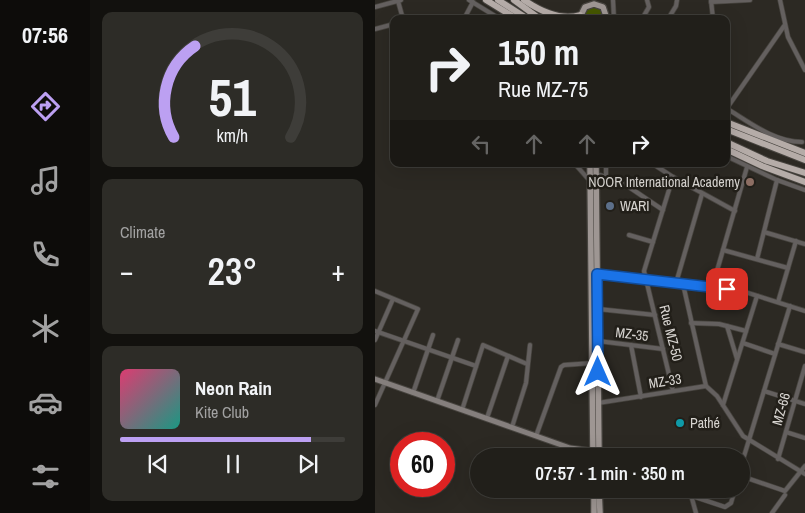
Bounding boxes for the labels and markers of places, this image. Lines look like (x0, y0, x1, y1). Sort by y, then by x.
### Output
place label: NOOR International Academy (588, 173, 740, 191)
marker: NOOR International Academy (744, 176, 756, 188)
place label: WARI (620, 197, 650, 215)
marker: WARI (604, 200, 616, 212)
pin (706, 268, 748, 310)
place label: Pathé (690, 414, 720, 432)
marker: Pathé (674, 417, 686, 429)

